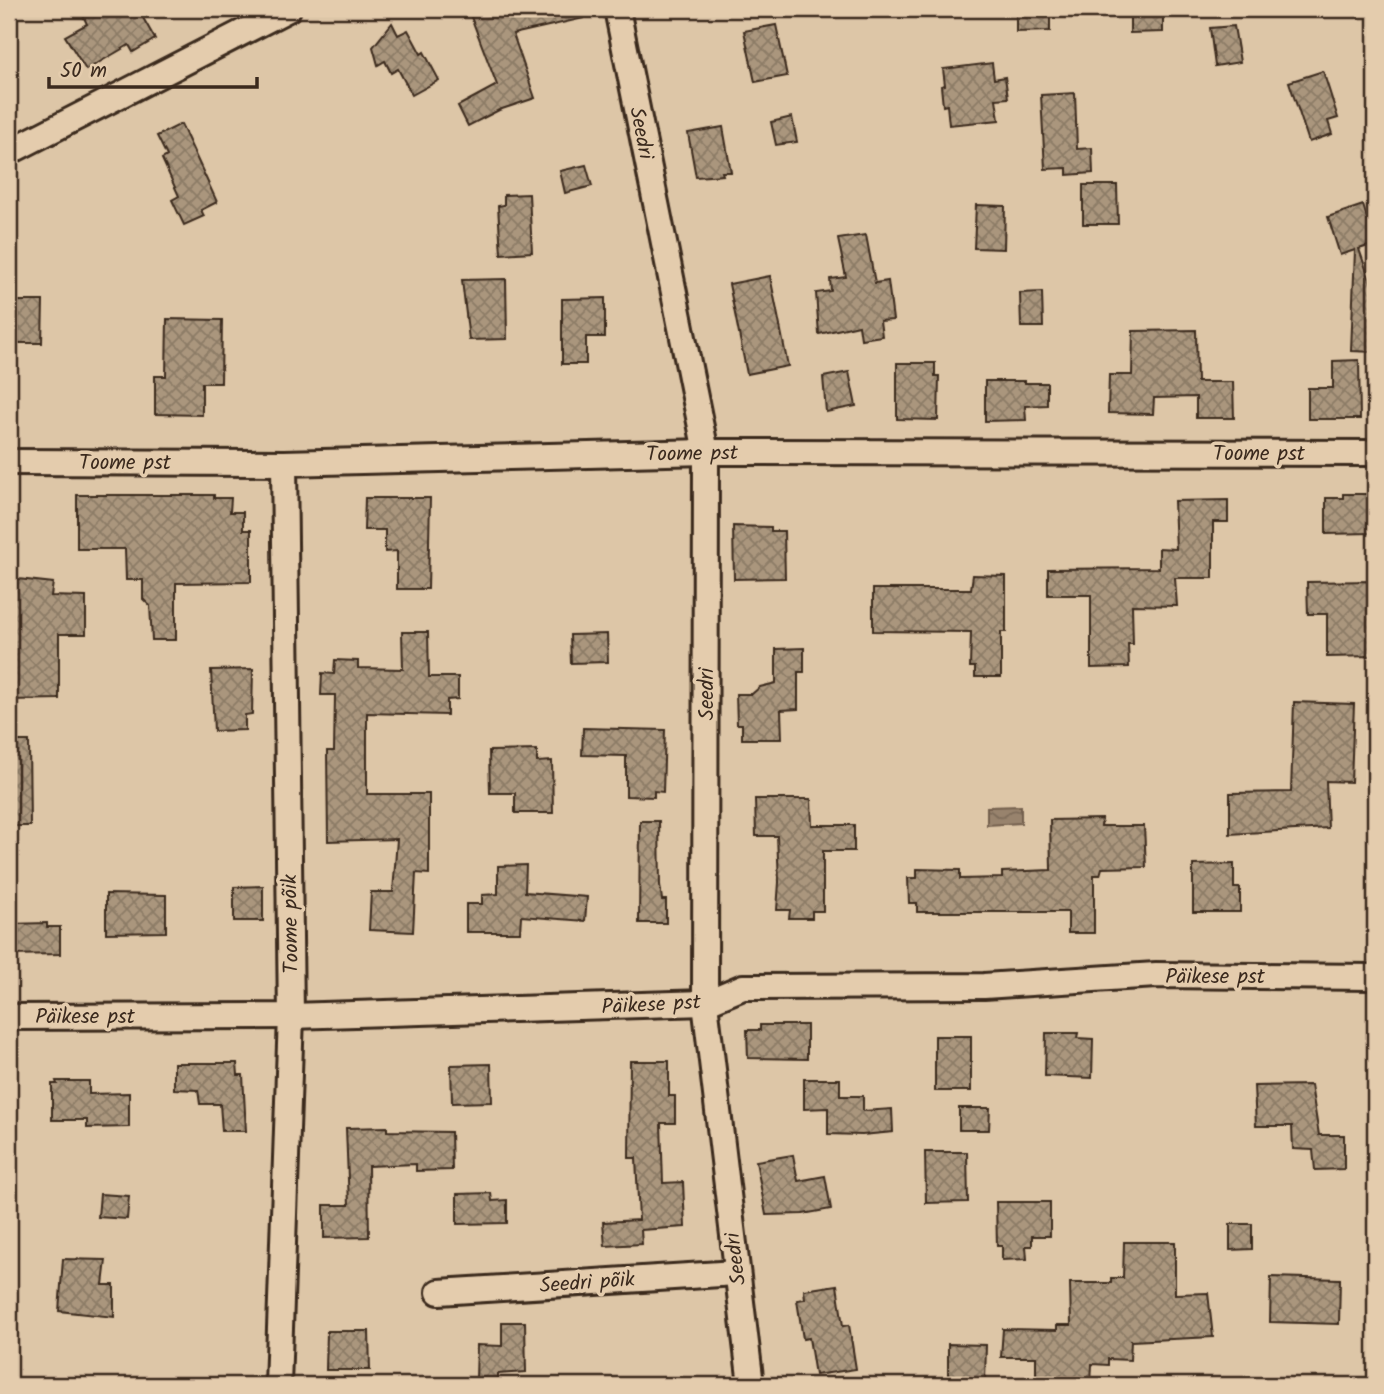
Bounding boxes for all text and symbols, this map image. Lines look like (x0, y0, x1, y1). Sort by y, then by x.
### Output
scale bar (49, 46, 257, 90)
text: 50 m (60, 55, 107, 88)
street label: Seedri (619, 104, 662, 163)
street label: Toome pst (646, 437, 739, 472)
street label: Toome pst (1213, 438, 1306, 471)
street label: Toome pst (79, 447, 172, 480)
street label: Seedri (691, 667, 724, 720)
street label: Toome põik (274, 874, 309, 974)
street label: Päikese pst (1165, 961, 1266, 994)
street label: Päikese pst (601, 986, 703, 1025)
street label: Päikese pst (35, 1001, 136, 1034)
street label: Seedri (717, 1230, 756, 1287)
street label: Seedri põik (538, 1264, 636, 1303)

